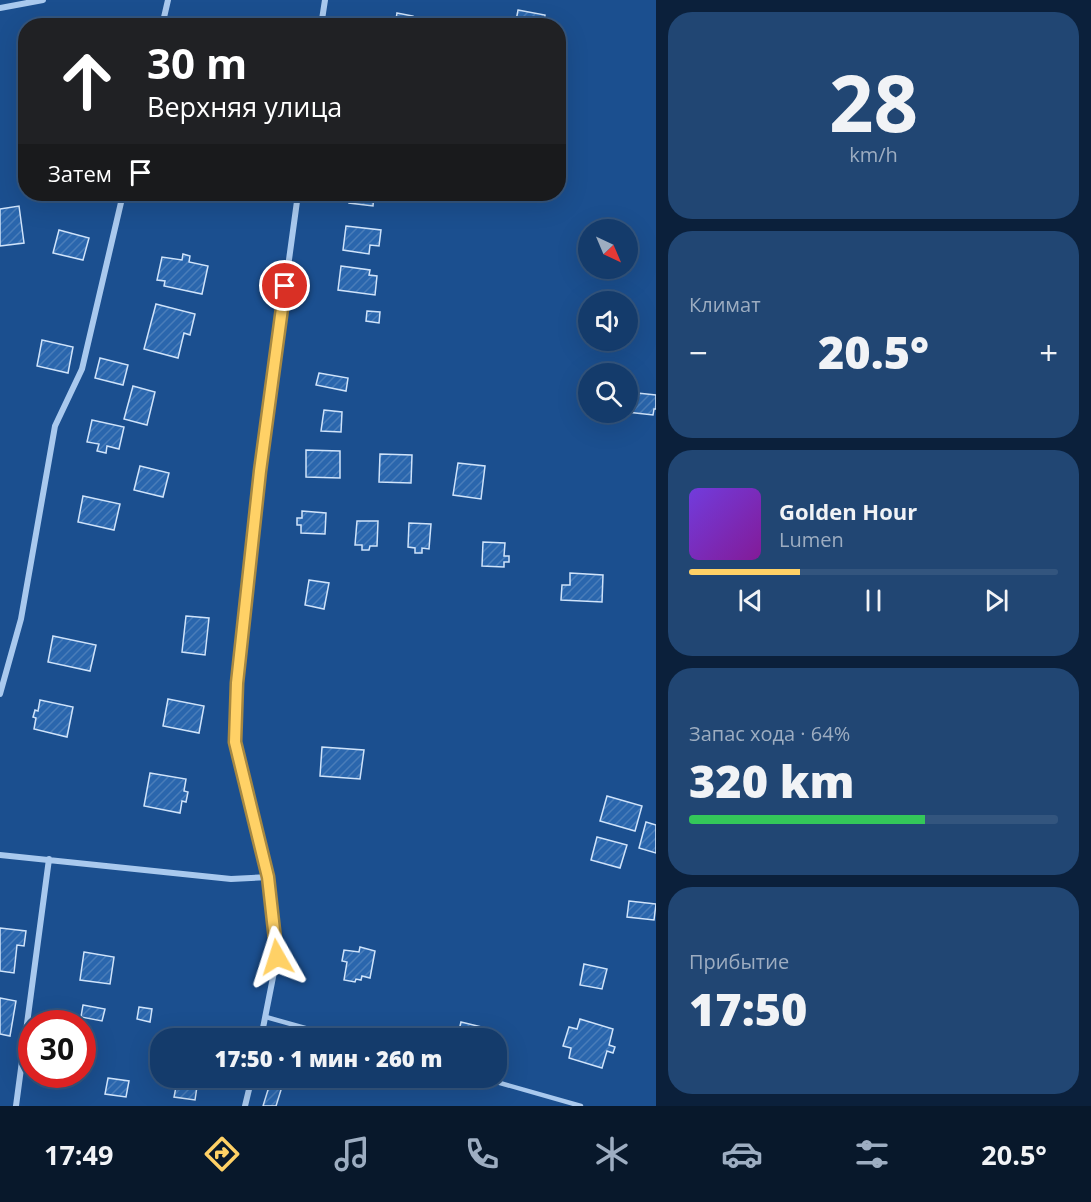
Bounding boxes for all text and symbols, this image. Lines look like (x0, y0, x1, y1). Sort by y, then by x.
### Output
text: 30 m (147, 34, 247, 91)
icon: ahead (48, 42, 126, 120)
text: 28 (829, 49, 918, 155)
text: Верхняя улица (147, 88, 342, 125)
text: km/h (849, 141, 898, 168)
icon: arrive (124, 156, 157, 189)
text: Затем (48, 158, 112, 188)
north arrow (578, 219, 638, 279)
map controls (578, 219, 638, 423)
pin (259, 260, 310, 311)
icon: arrive (268, 269, 301, 302)
button: sound (578, 291, 638, 351)
text: Климат (689, 291, 761, 318)
text: 20.5° (818, 321, 929, 382)
text: − (689, 330, 708, 375)
text: + (1039, 330, 1058, 375)
button: search (578, 363, 638, 423)
text: Golden Hour (779, 496, 917, 526)
text: Lumen (779, 526, 844, 553)
icon: previous (734, 584, 767, 617)
icon: pause (857, 584, 890, 617)
icon: next (980, 584, 1013, 617)
text: Запас хода · 64% (689, 720, 850, 747)
text: 320 km (689, 750, 854, 811)
position arrow (245, 925, 309, 989)
text: Прибытие (689, 948, 789, 975)
text: 17:50 (689, 978, 807, 1039)
speed limit sign: 30 (18, 1010, 96, 1088)
text: 17:50 · 1 мин · 260 m (215, 1043, 442, 1073)
icon: directions (201, 1133, 243, 1175)
icon: music (331, 1133, 373, 1175)
icon: phone (461, 1133, 503, 1175)
icon: climate (591, 1133, 633, 1175)
icon: car (721, 1133, 763, 1175)
icon: filters (851, 1133, 893, 1175)
text: 17:49 (44, 1136, 113, 1173)
text: 20.5° (981, 1136, 1047, 1173)

